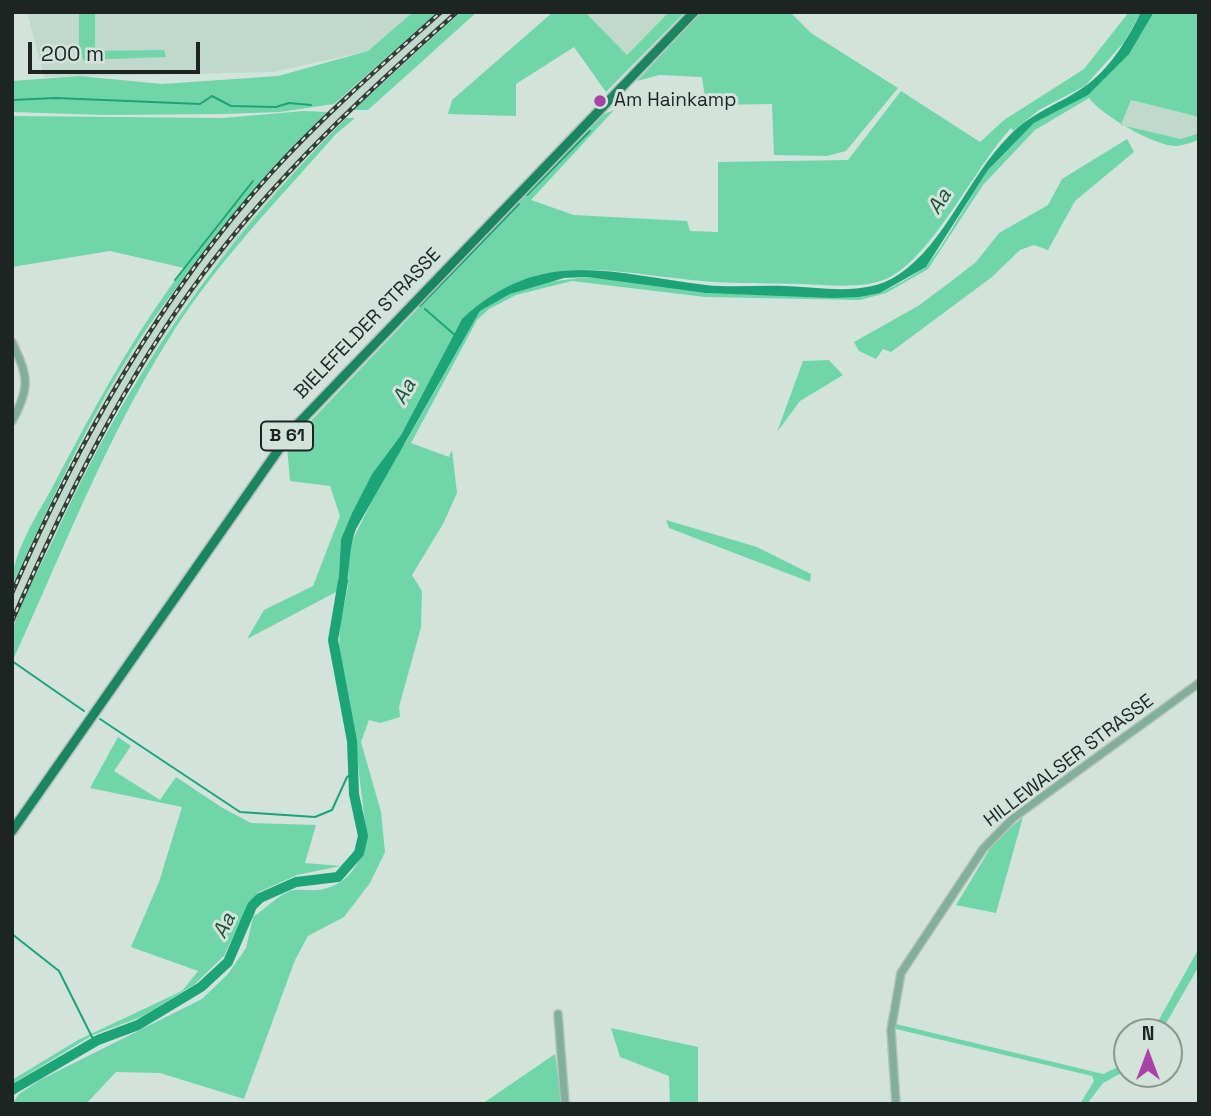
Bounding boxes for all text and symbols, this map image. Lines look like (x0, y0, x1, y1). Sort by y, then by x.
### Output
scale bar (32, 28, 203, 72)
text: 200 m (41, 40, 104, 67)
place label: Am Hainkamp (614, 90, 736, 112)
marker: Am Hainkamp (592, 93, 608, 109)
water label: Aa (923, 185, 957, 219)
street label: BIELEFELDER STRASSE (290, 244, 446, 404)
water label: Aa (388, 375, 422, 409)
road number: B 61 (261, 422, 313, 450)
street label: HILLEWALSER STRASSE (980, 690, 1158, 832)
water label: Aa (208, 909, 242, 943)
north arrow (1113, 1018, 1183, 1088)
text: N (1142, 1021, 1154, 1046)

